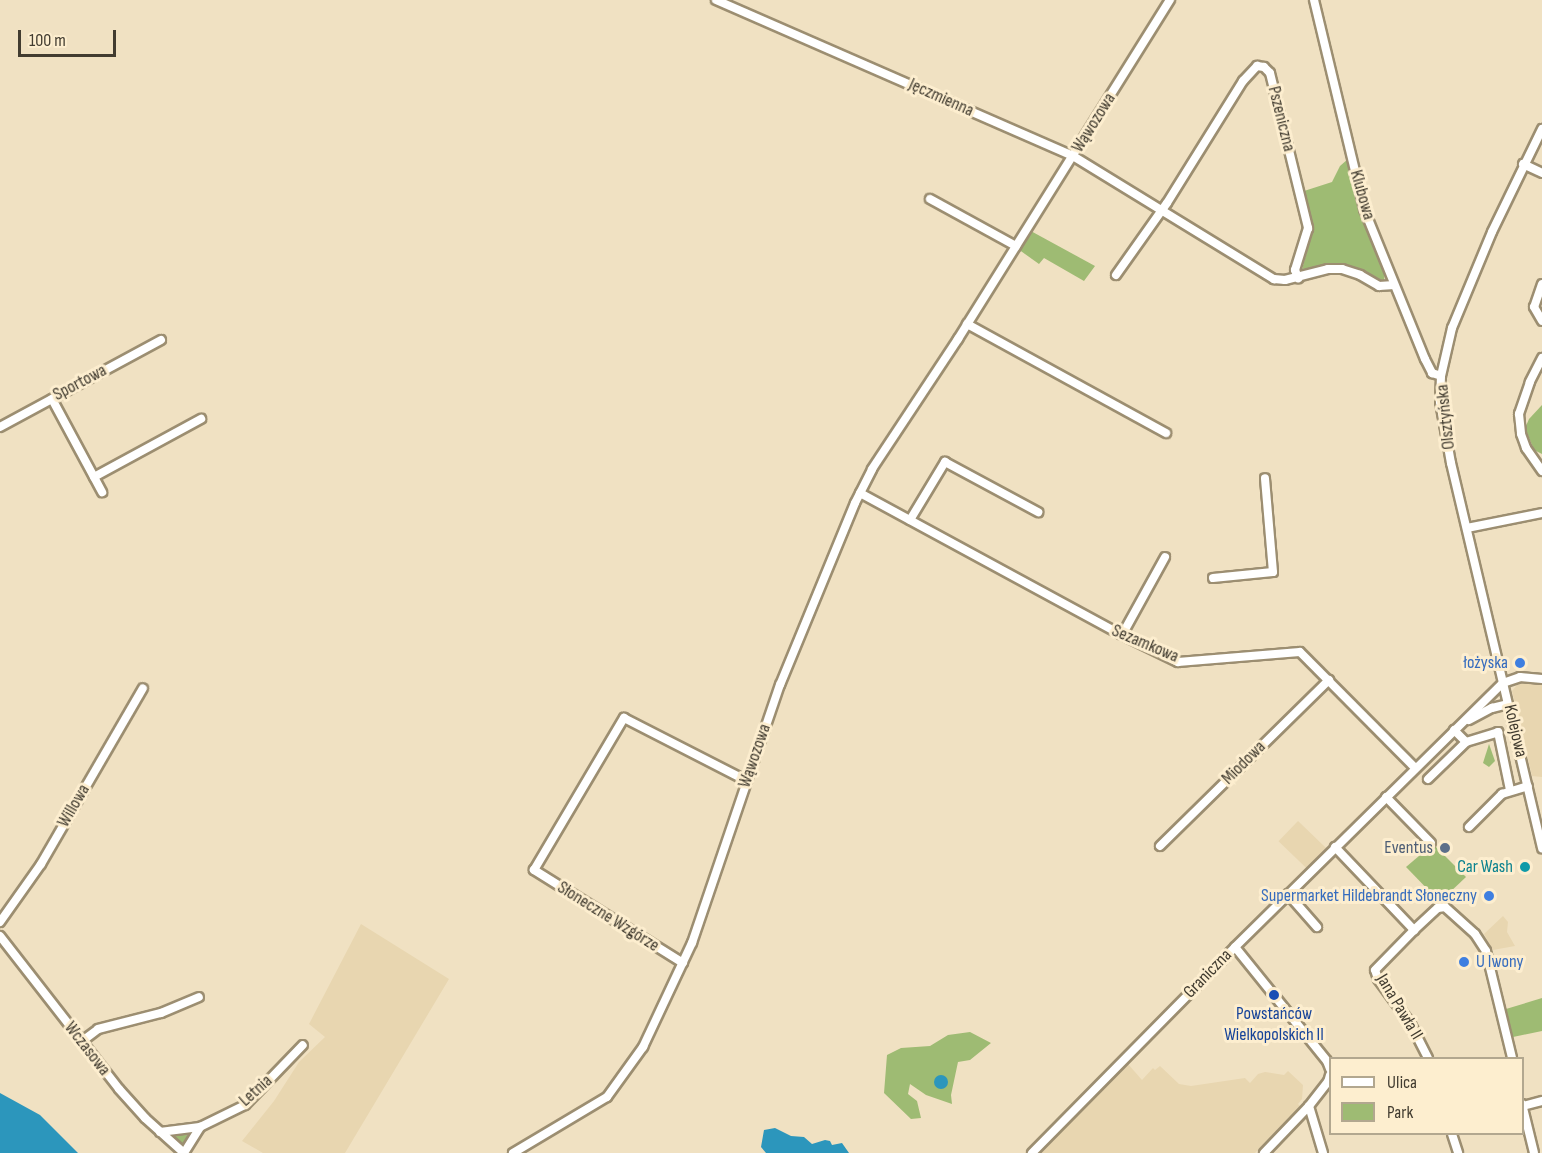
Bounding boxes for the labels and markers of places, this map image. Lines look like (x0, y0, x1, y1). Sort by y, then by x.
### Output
place label: łożyska (1464, 652, 1508, 674)
marker: łożyska (1513, 656, 1527, 670)
place label: Eventus (1384, 837, 1433, 859)
marker: Eventus (1438, 841, 1452, 855)
place label: Car Wash (1457, 856, 1513, 878)
marker: Car Wash (1518, 860, 1532, 874)
place label: Supermarket Hildebrandt Słoneczny (1261, 885, 1477, 907)
marker: Supermarket Hildebrandt Słoneczny (1482, 889, 1496, 903)
place label: U Iwony (1476, 951, 1524, 973)
marker: U Iwony (1457, 955, 1471, 969)
marker: Powstańców Wielkopolskich II (1267, 988, 1281, 1002)
place label: Powstańców Wielkopolskich II (1224, 1004, 1324, 1046)

